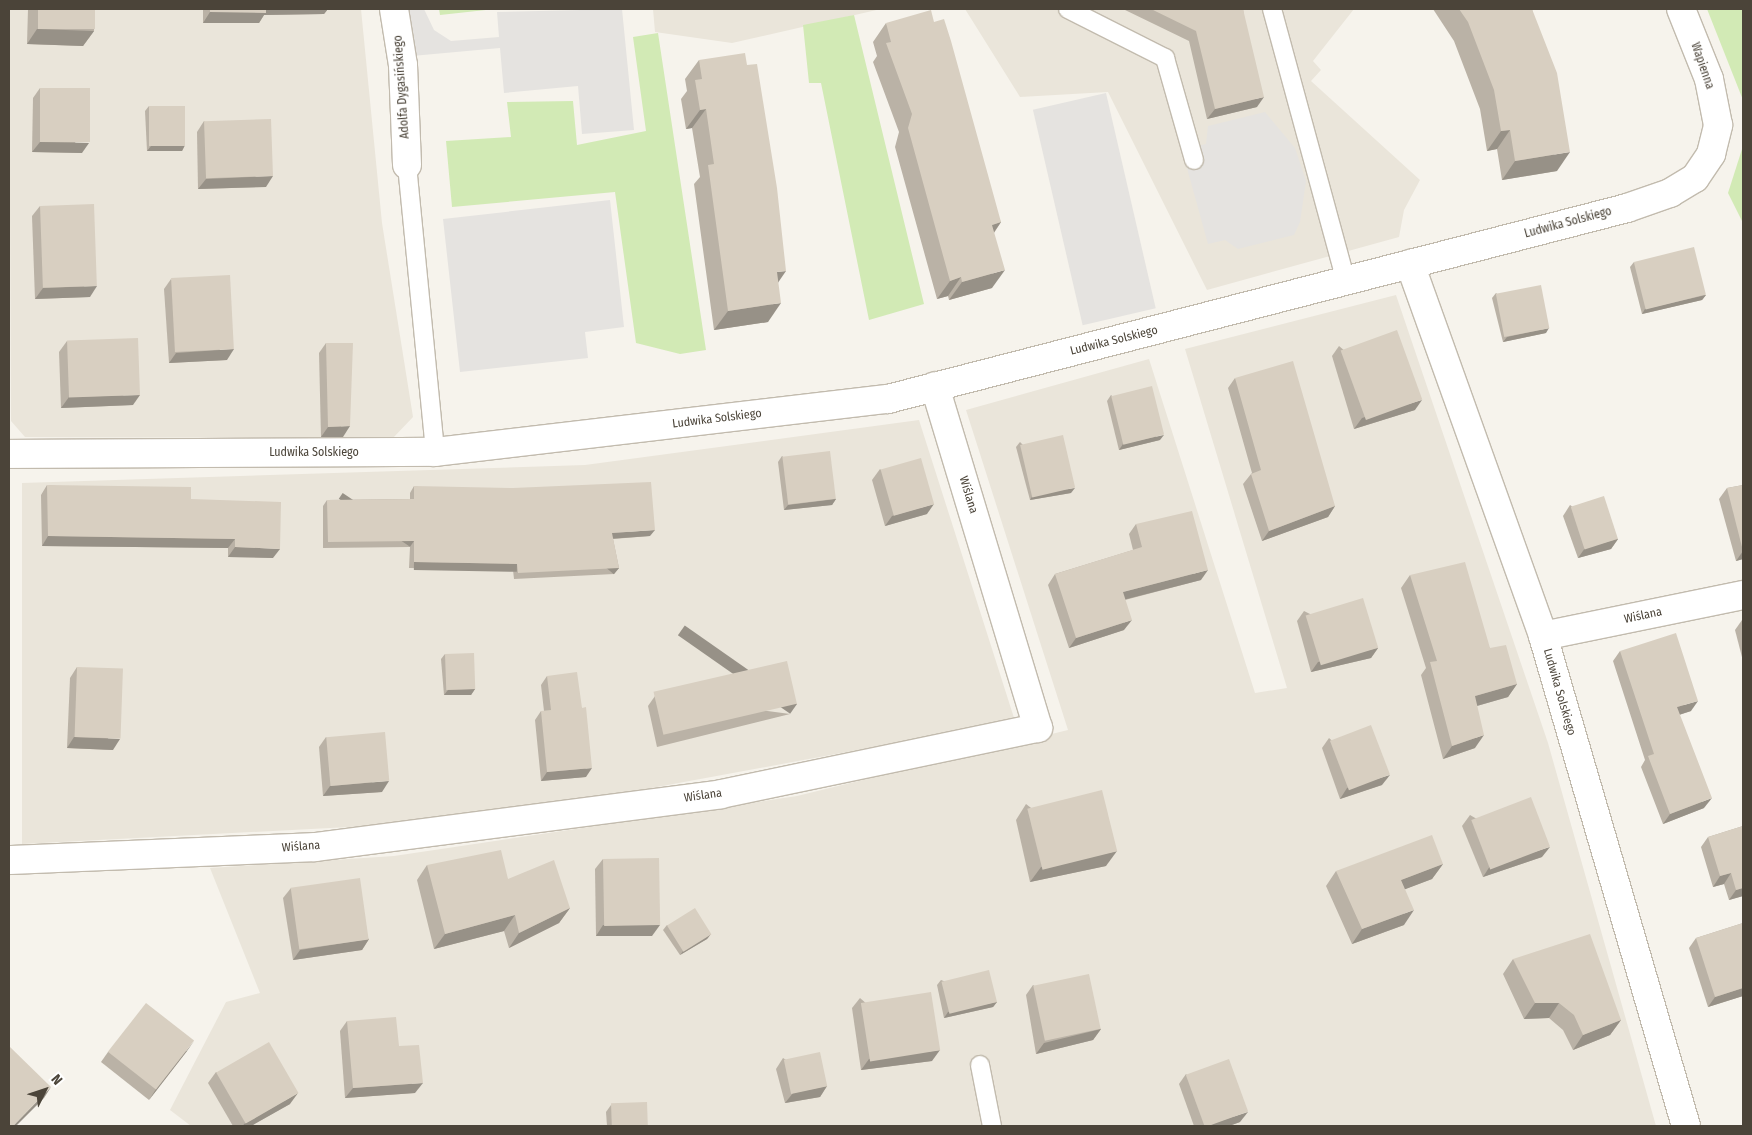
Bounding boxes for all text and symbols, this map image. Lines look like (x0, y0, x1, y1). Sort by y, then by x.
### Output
street label: Adolfa Dygasińskiego (391, 35, 413, 139)
street label: Wapienna (1687, 41, 1717, 91)
street label: Ludwika Solskiego (1523, 204, 1613, 242)
street label: Ludwika Solskiego (1069, 323, 1159, 359)
street label: Ludwika Solskiego (672, 406, 762, 432)
street label: Ludwika Solskiego (269, 446, 359, 460)
street label: Wiślana (956, 475, 980, 515)
street label: Wiślana (1623, 605, 1663, 627)
street label: Ludwika Solskiego (1540, 647, 1578, 737)
street label: Wiślana (683, 786, 723, 806)
street label: Wiślana (281, 838, 321, 856)
north arrow (20, 1065, 70, 1115)
text: N (48, 1071, 66, 1089)

